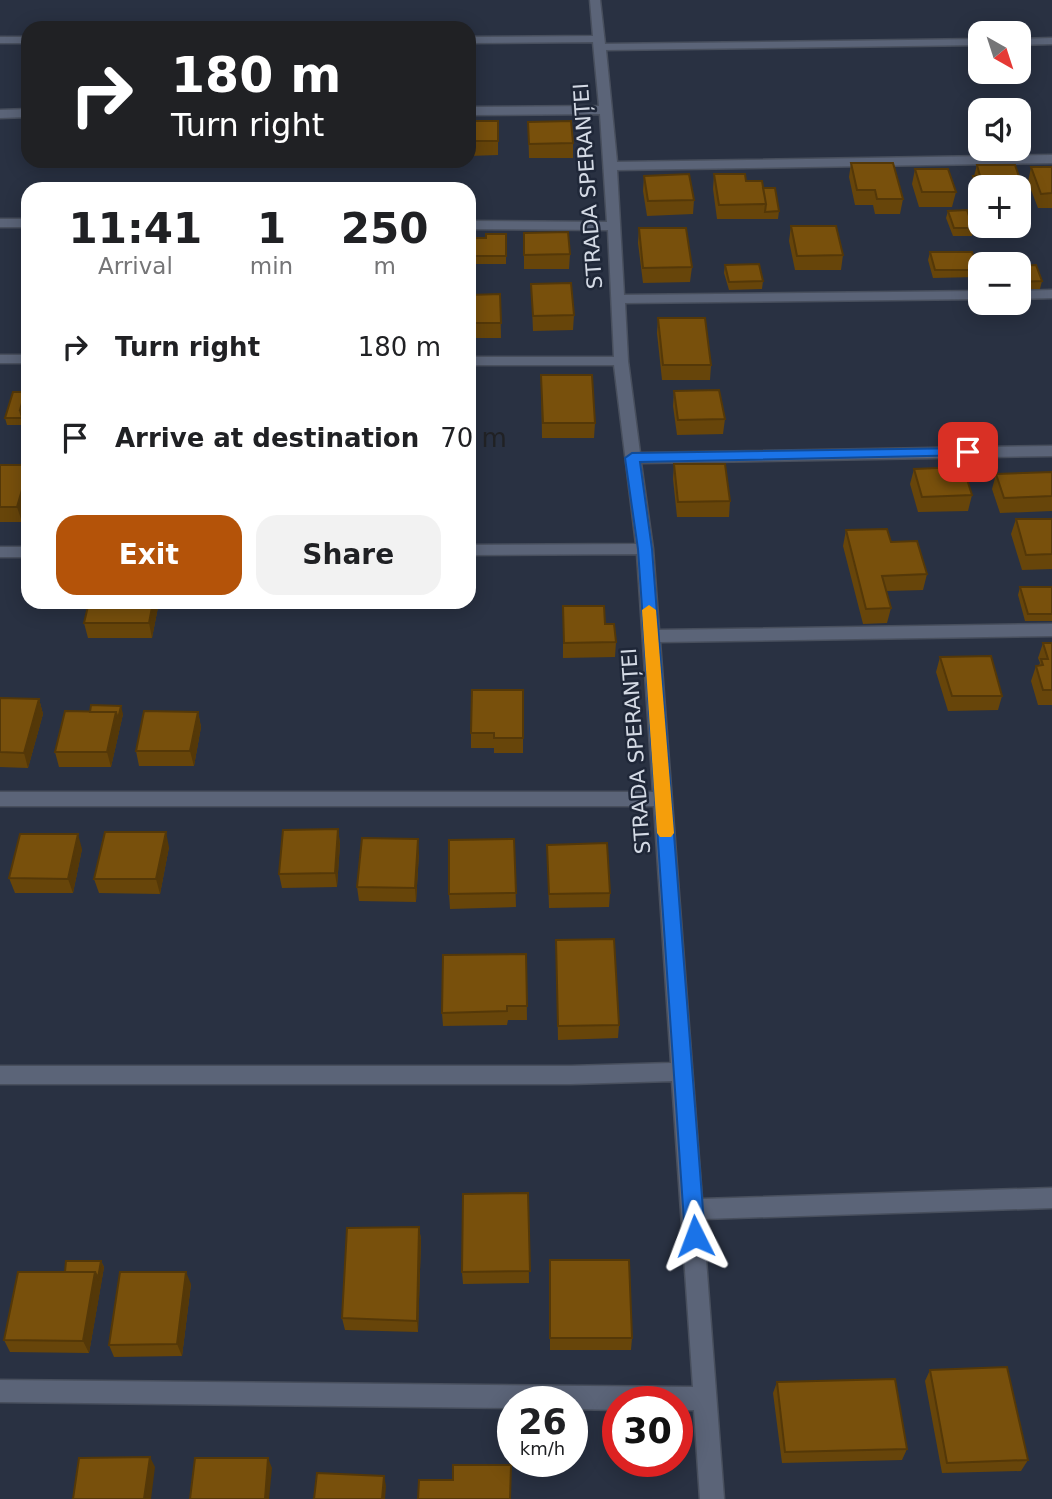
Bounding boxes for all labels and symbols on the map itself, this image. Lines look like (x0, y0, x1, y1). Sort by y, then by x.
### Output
north arrow (968, 21, 1031, 84)
street label: STRADA SPERANȚEI (569, 82, 607, 290)
pin (938, 422, 998, 482)
street label: STRADA SPERANȚEI (617, 647, 655, 855)
position arrow (658, 1199, 732, 1273)
speed limit sign: 30 (602, 1386, 693, 1477)

